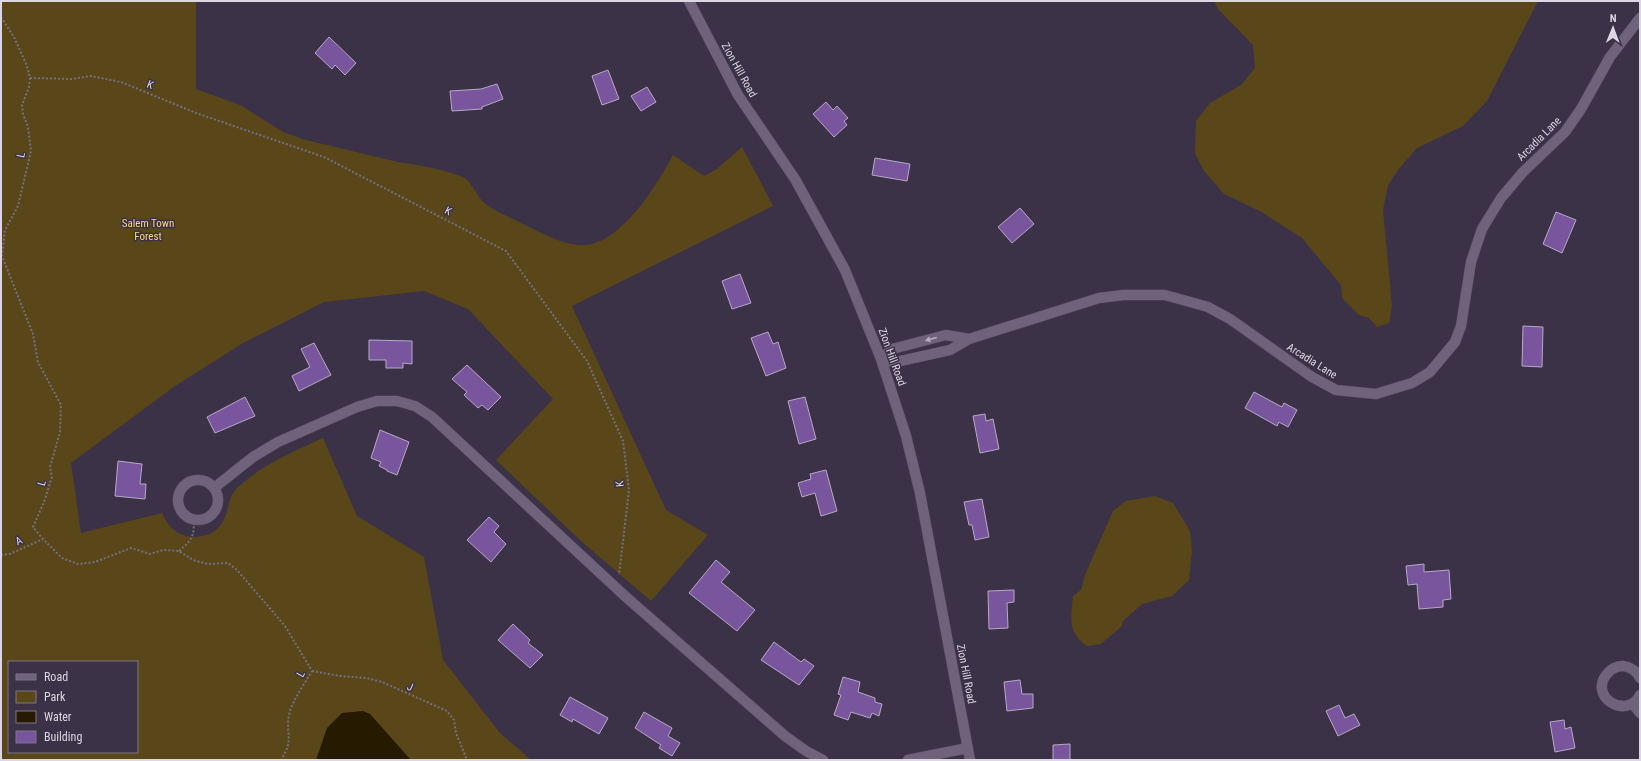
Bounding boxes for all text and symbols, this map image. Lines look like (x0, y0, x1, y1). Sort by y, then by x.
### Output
north arrow (1593, 8, 1633, 48)
text: N (1610, 12, 1617, 25)
street label: Zion Hill Road (719, 40, 759, 100)
street label: K (145, 78, 155, 92)
street label: Arcadia Lane (1514, 114, 1564, 164)
street label: L (14, 151, 28, 159)
street label: K (442, 204, 454, 218)
park label: Salem Town Forest (122, 217, 174, 243)
street label: Zion Hill Road (876, 326, 908, 388)
one-way arrow (924, 336, 936, 342)
street label: Arcadia Lane (1285, 340, 1339, 382)
street label: L (35, 479, 49, 487)
street label: K (613, 480, 627, 488)
street label: A (13, 533, 25, 548)
street label: Zion Hill Road (954, 643, 978, 705)
legend (8, 661, 138, 753)
street label: L (294, 669, 308, 679)
text: Road (44, 670, 68, 684)
street label: J (405, 680, 415, 694)
text: Park (44, 690, 66, 704)
text: Water (44, 710, 72, 724)
text: Building (44, 730, 82, 744)

